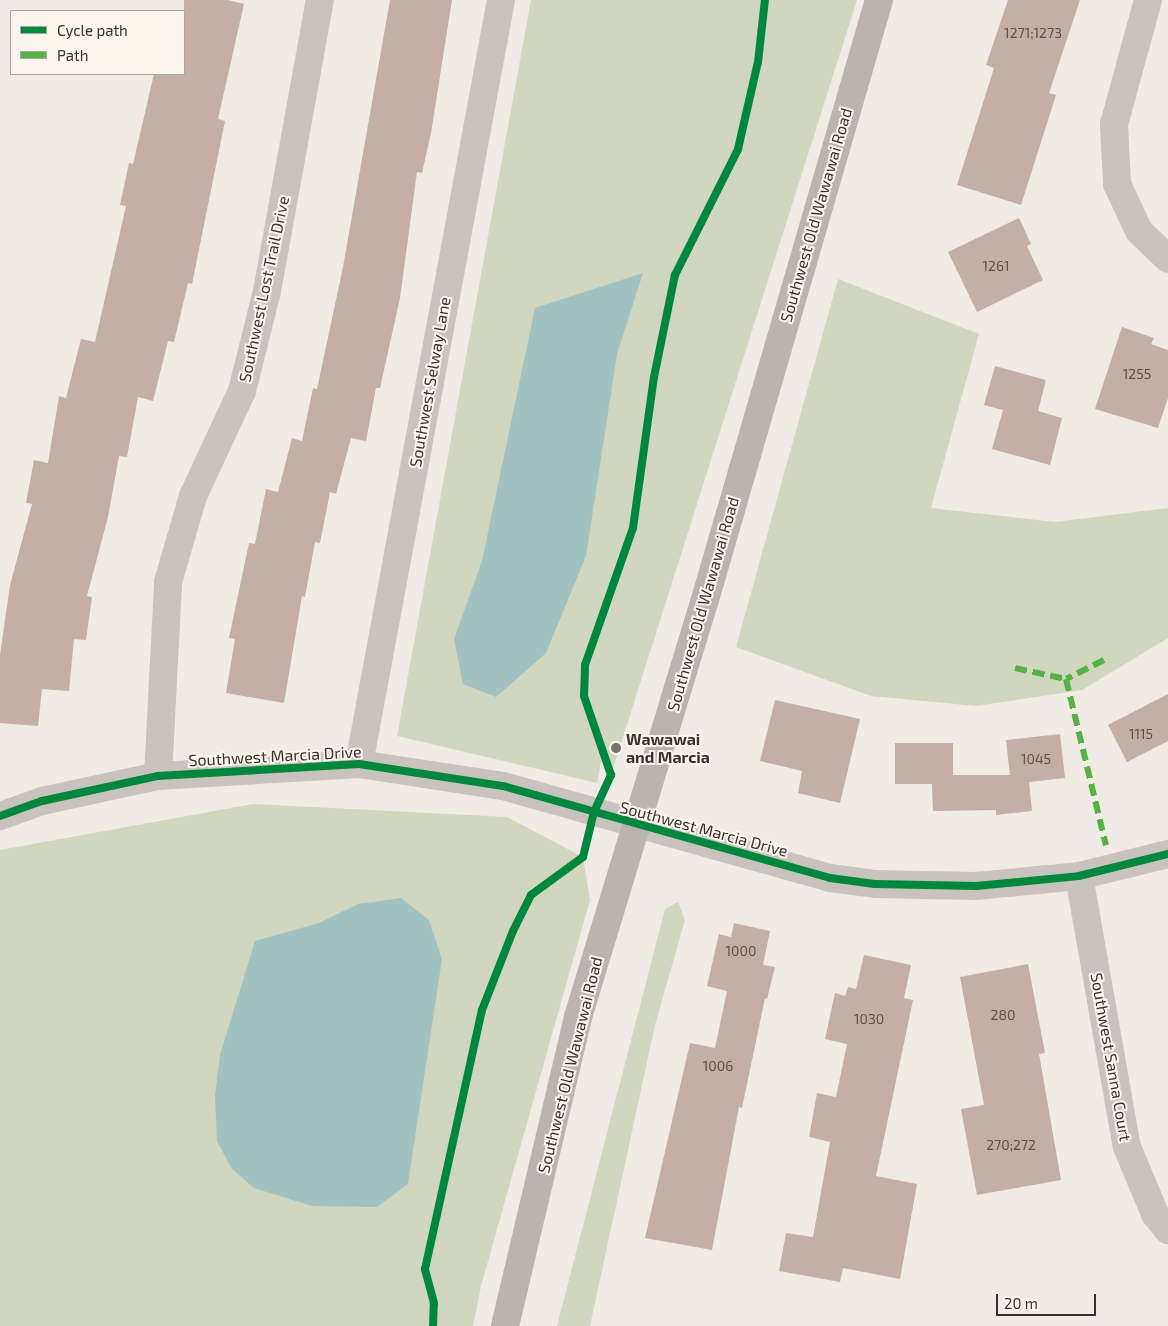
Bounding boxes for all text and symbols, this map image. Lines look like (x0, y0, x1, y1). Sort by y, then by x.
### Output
legend (10, 10, 185, 75)
text: Cycle path (57, 21, 128, 39)
house number: 1271;1273 (1004, 25, 1062, 41)
text: Path (57, 46, 88, 64)
street label: Southwest Old Wawawai Road (776, 106, 856, 324)
street label: Southwest Lost Trail Drive (235, 194, 293, 384)
house number: 1261 (982, 258, 1010, 274)
street label: Southwest Selway Lane (406, 295, 454, 469)
house number: 1255 (1123, 366, 1151, 382)
street label: Southwest Old Wawawai Road (663, 495, 743, 713)
house number: 1115 (1129, 726, 1153, 742)
place label: Wawawai and Marcia (626, 729, 710, 767)
street label: Southwest Marcia Drive (188, 742, 362, 770)
marker: Wawawai and Marcia (610, 742, 622, 754)
house number: 1045 (1021, 751, 1051, 767)
street label: Southwest Marcia Drive (618, 797, 790, 861)
house number: 1000 (726, 943, 756, 959)
street label: Southwest Old Wawawai Road (534, 955, 606, 1175)
street label: Southwest Sanna Court (1087, 971, 1135, 1143)
house number: 280 (991, 1007, 1015, 1023)
house number: 1030 (854, 1011, 884, 1027)
house number: 1006 (703, 1058, 733, 1074)
house number: 270;272 (986, 1137, 1036, 1153)
scale bar (998, 1284, 1098, 1316)
text: 20 m (1004, 1294, 1038, 1312)

